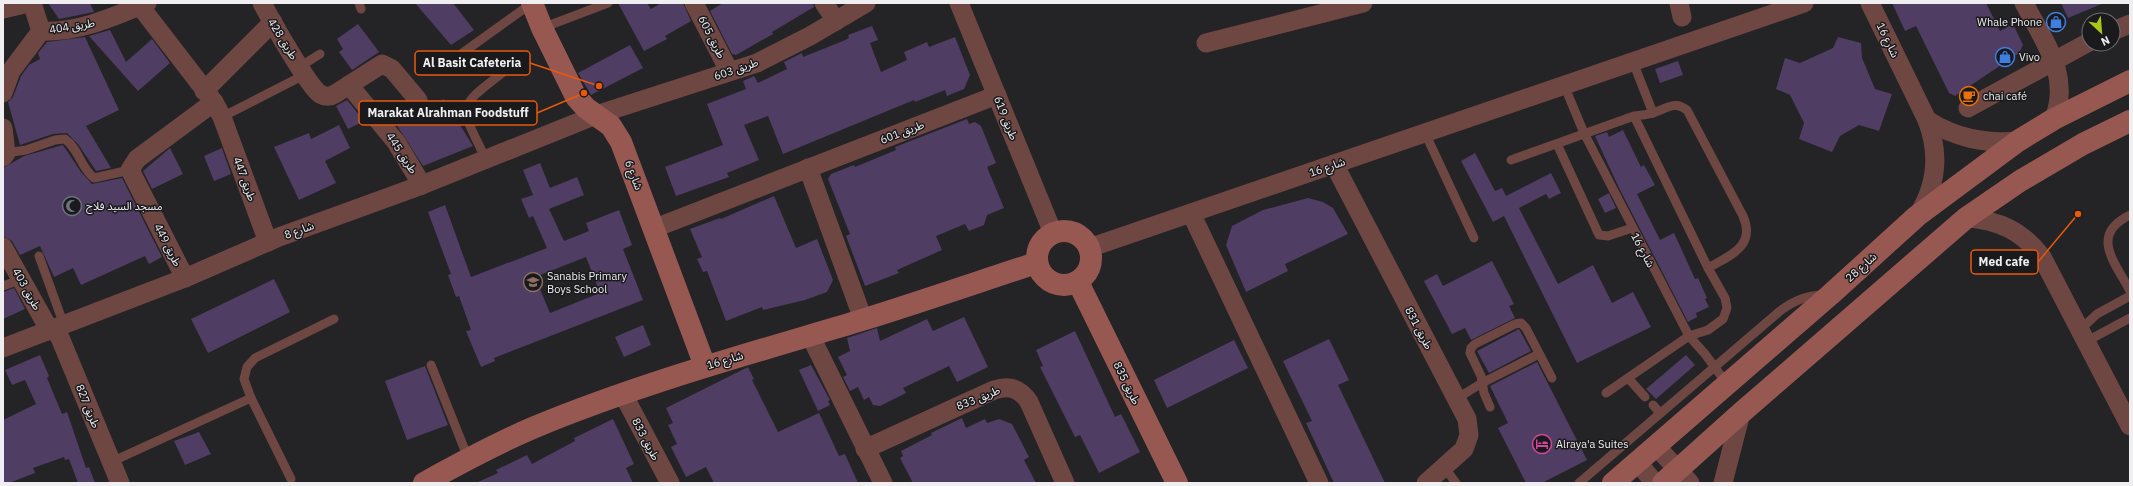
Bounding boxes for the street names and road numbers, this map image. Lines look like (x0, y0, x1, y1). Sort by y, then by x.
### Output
street label: طريق 605 (695, 13, 729, 61)
street label: طريق 404 (48, 15, 96, 37)
street label: طريق 428 (265, 16, 301, 62)
street label: شارع 16 (1873, 20, 1903, 61)
street label: طريق 603 (712, 55, 760, 83)
street label: طريق 619 (991, 94, 1021, 142)
street label: طريق 601 (878, 117, 926, 147)
street label: طريق 445 (384, 130, 420, 176)
street label: شارع 16 (1307, 154, 1348, 181)
street label: طريق 447 (230, 155, 259, 203)
street label: شارع 6 (621, 158, 646, 193)
street label: شارع 8 (282, 218, 316, 243)
street label: طريق 449 (151, 221, 185, 269)
street label: شارع 16 (1627, 230, 1658, 271)
street label: شارع 28 (1842, 249, 1880, 285)
street label: طريق 403 (10, 265, 44, 313)
street label: طريق 831 (1402, 304, 1436, 352)
street label: شارع 16 (705, 348, 745, 373)
street label: طريق 835 (1111, 359, 1143, 407)
street label: طريق 827 (73, 382, 103, 430)
street label: طريق 833 (954, 383, 1002, 413)
street label: طريق 833 (629, 415, 663, 463)

